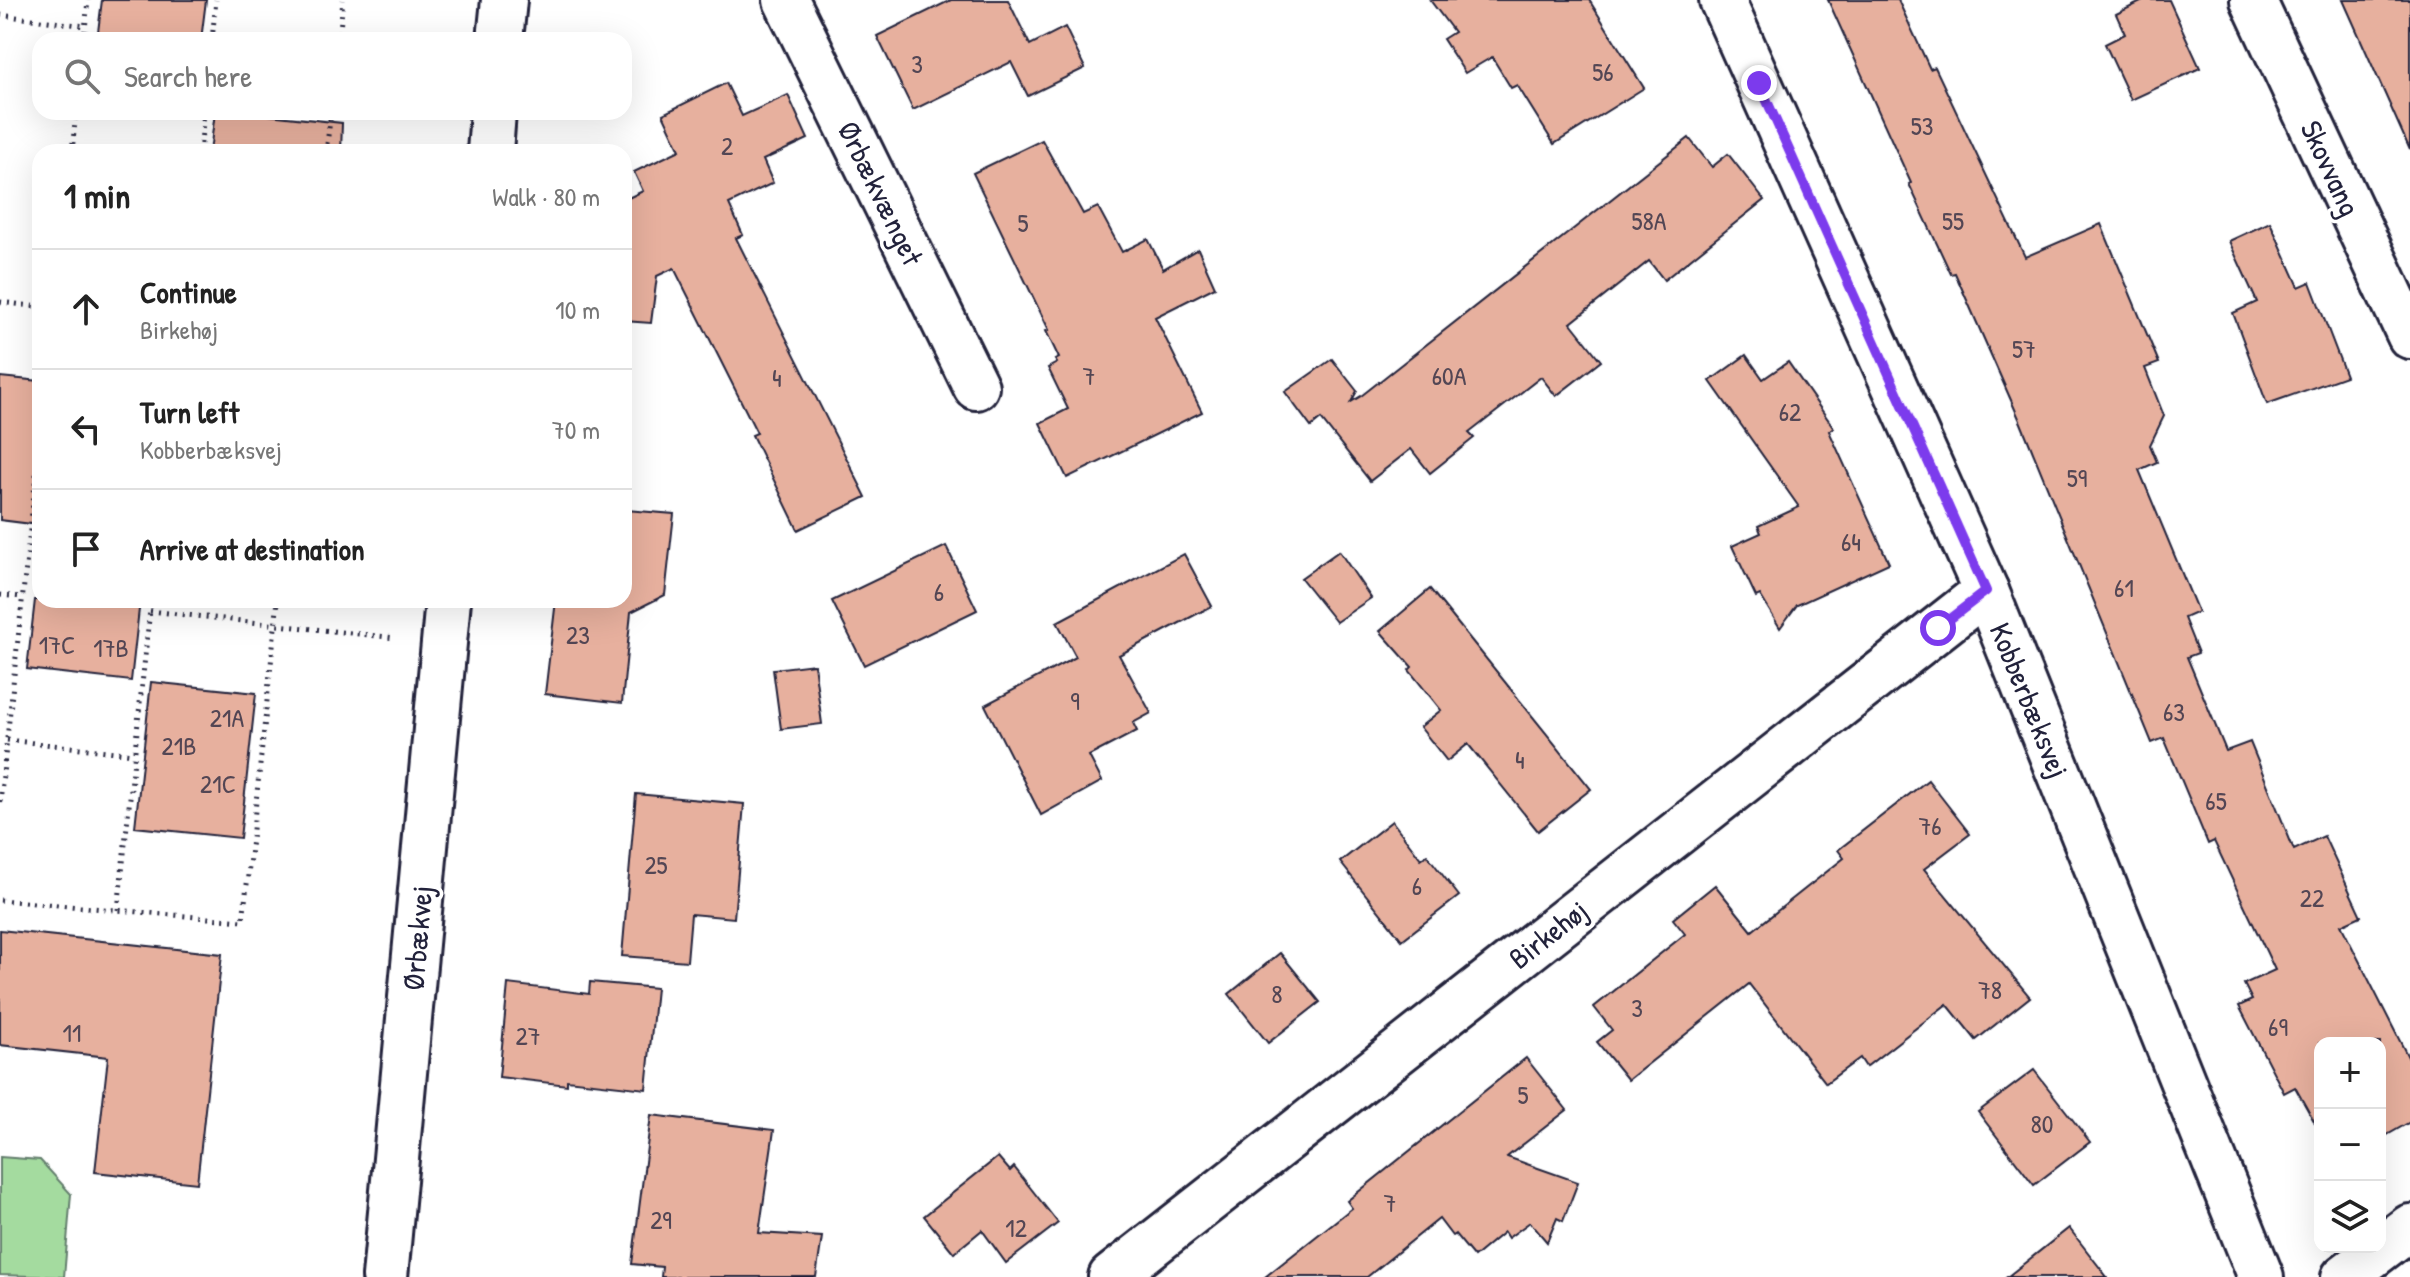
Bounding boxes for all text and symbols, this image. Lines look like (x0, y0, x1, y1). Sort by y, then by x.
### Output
search box (32, 32, 632, 120)
house number: 3 (911, 46, 923, 81)
icon: search (60, 54, 104, 98)
house number: 56 (1592, 54, 1614, 89)
text: Search here (124, 56, 252, 96)
route end (1741, 65, 1777, 101)
house number: 53 (1911, 108, 1933, 143)
street label: Ørbækvænget (829, 114, 933, 272)
street label: Skovvang (2292, 114, 2370, 222)
house number: 2 (721, 128, 733, 163)
text: 1 min (64, 173, 130, 219)
text: Walk · 80 m (492, 179, 600, 214)
house number: 58A (1632, 203, 1667, 238)
house number: 55 (1942, 203, 1964, 238)
house number: 5 (1018, 205, 1029, 240)
text: Continue (140, 272, 237, 312)
icon: ahead (64, 287, 108, 331)
text: 10 m (555, 292, 600, 327)
text: Birkehøj (140, 312, 218, 347)
house number: 57 (2012, 331, 2036, 366)
house number: 7 (1083, 358, 1095, 393)
house number: 60A (1432, 358, 1467, 393)
house number: 4 (772, 360, 782, 395)
text: Turn left (140, 392, 239, 432)
house number: 62 (1779, 394, 1801, 429)
icon: left (64, 407, 108, 451)
text: 70 m (552, 412, 600, 447)
text: Kobberbæksvej (140, 432, 282, 467)
house number: 59 (2067, 460, 2087, 495)
house number: 64 (1841, 524, 1861, 559)
icon: arrive (64, 527, 108, 571)
text: Arrive at destination (140, 529, 365, 569)
house number: 61 (2114, 570, 2134, 605)
house number: 6 (934, 574, 944, 609)
route start (1920, 610, 1956, 646)
house number: 23 (566, 617, 590, 652)
street label: Kobberbæksvej (1981, 617, 2079, 783)
house number: 17C (39, 627, 75, 662)
house number: 17B (93, 630, 129, 665)
house number: 9 (1070, 683, 1080, 718)
house number: 63 (2163, 694, 2185, 729)
house number: 21A (210, 700, 244, 735)
house number: 21B (162, 728, 196, 763)
house number: 4 (1515, 742, 1525, 777)
house number: 21C (200, 766, 236, 801)
house number: 65 (2205, 783, 2227, 818)
house number: 76 (1918, 808, 1942, 843)
house number: 25 (644, 847, 668, 882)
house number: 6 (1412, 868, 1422, 903)
house number: 22 (2300, 880, 2324, 915)
street label: Ørbækvej (393, 884, 441, 992)
street label: Birkehøj (1500, 890, 1596, 978)
house number: 78 (1978, 972, 2002, 1007)
house number: 8 (1271, 976, 1283, 1011)
house number: 3 (1631, 990, 1643, 1025)
house number: 69 (2268, 1009, 2288, 1044)
house number: 11 (63, 1015, 81, 1050)
house number: 27 (515, 1018, 541, 1053)
map controls (2314, 1037, 2386, 1253)
button: + (2314, 1037, 2386, 1109)
house number: 5 (1518, 1077, 1529, 1112)
house number: 80 (2031, 1106, 2053, 1141)
button: − (2314, 1109, 2386, 1181)
button: layers (2314, 1181, 2386, 1253)
house number: 7 (1384, 1185, 1396, 1220)
house number: 29 (650, 1202, 672, 1237)
house number: 12 (1005, 1210, 1027, 1245)

